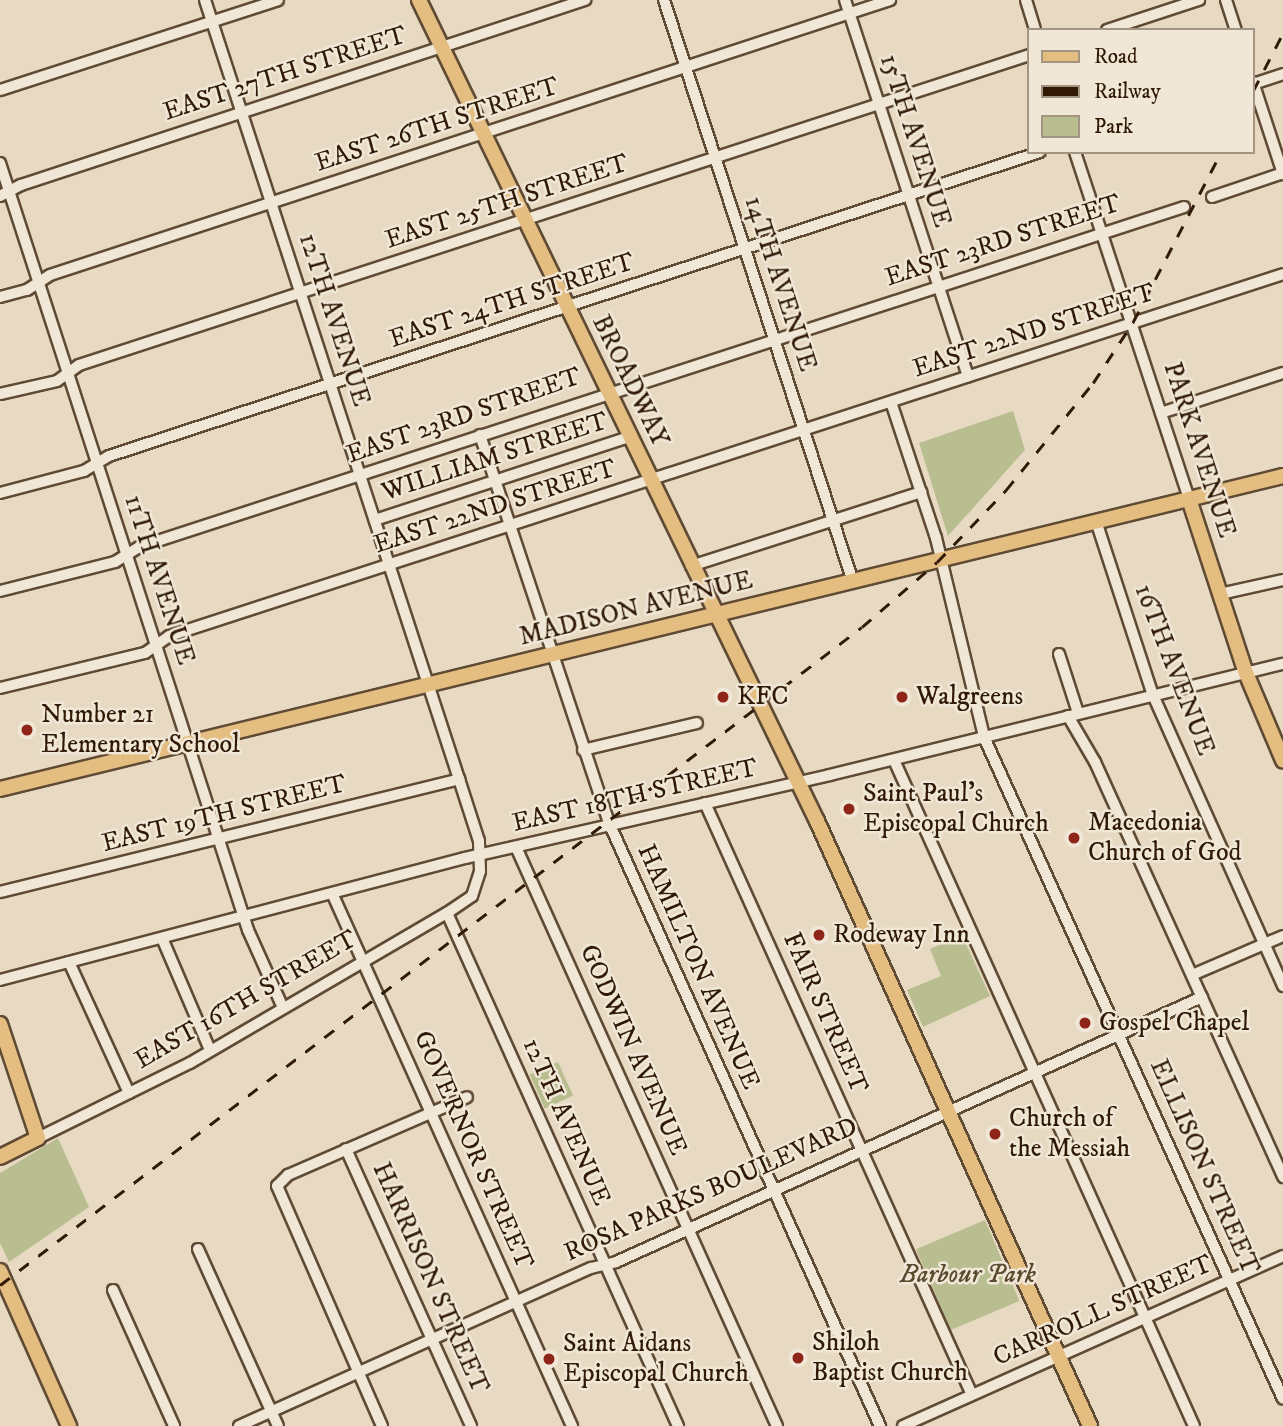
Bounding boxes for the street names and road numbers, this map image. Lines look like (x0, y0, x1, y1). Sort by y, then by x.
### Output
street label: EAST 27TH STREET (159, 20, 411, 128)
street label: 15TH AVENUE (872, 51, 958, 231)
street label: EAST 26TH STREET (311, 71, 563, 179)
street label: EAST 25TH STREET (382, 148, 632, 256)
street label: EAST 23RD STREET (881, 188, 1125, 294)
street label: 14TH AVENUE (737, 193, 823, 375)
street label: 12TH AVENUE (291, 230, 377, 410)
street label: EAST 24TH STREET (386, 247, 638, 355)
street label: EAST 22ND STREET (909, 277, 1159, 385)
street label: BROADWAY (585, 310, 675, 452)
street label: PARK AVENUE (1156, 358, 1242, 542)
street label: EAST 23RD STREET (343, 361, 585, 471)
street label: WILLIAM STREET (378, 406, 612, 508)
street label: EAST 22ND STREET (370, 453, 620, 561)
street label: 11TH AVENUE (117, 491, 201, 669)
street label: MADISON AVENUE (516, 565, 756, 653)
street label: 16TH AVENUE (1127, 580, 1221, 760)
street label: EAST 18TH STREET (509, 753, 761, 839)
street label: EAST 19TH STREET (99, 769, 349, 859)
street label: HAMILTON AVENUE (630, 840, 766, 1094)
street label: EAST 16TH STREET (129, 924, 363, 1076)
street label: FAIR STREET (776, 928, 874, 1098)
street label: GODWIN AVENUE (572, 940, 694, 1160)
street label: GOVERNOR STREET (406, 1026, 540, 1274)
street label: 12TH AVENUE (515, 1033, 617, 1211)
street label: ELLISON STREET (1142, 1054, 1266, 1280)
street label: ROSA PARKS BOULEVARD (560, 1111, 862, 1269)
street label: HARRISON STREET (365, 1158, 495, 1398)
street label: CARROLL STREET (989, 1249, 1217, 1373)

